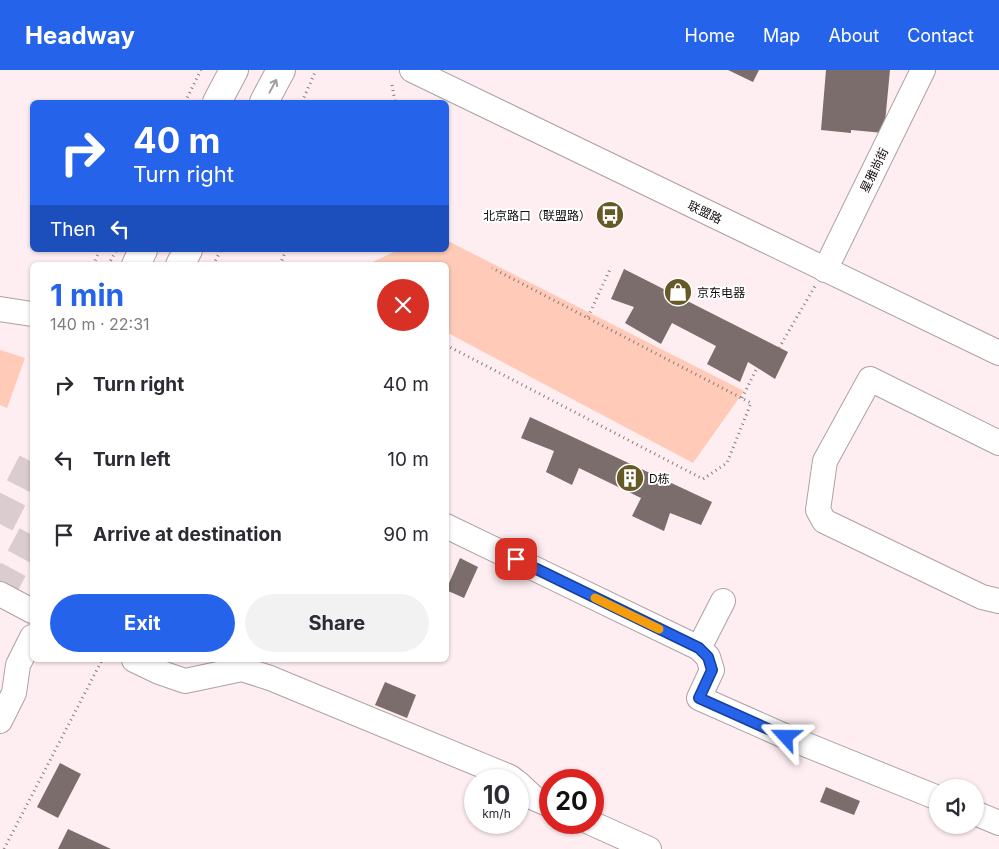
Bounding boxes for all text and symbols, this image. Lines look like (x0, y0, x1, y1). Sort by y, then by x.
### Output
text: Headway (25, 21, 135, 50)
text: Home (685, 25, 735, 46)
text: Map (763, 25, 800, 46)
text: About (828, 25, 879, 46)
text: Contact (907, 25, 974, 46)
one-way arrow (269, 79, 278, 94)
text: 40 m (133, 119, 221, 161)
icon: right (50, 120, 115, 185)
street label: 星雅尚街 (857, 145, 891, 195)
text: Turn right (133, 161, 234, 187)
street label: 联盟路 (686, 197, 724, 227)
bus stop icon: 北京路口（联盟路） (595, 200, 625, 230)
place label: 北京路口（联盟路） (483, 208, 591, 223)
icon: left (106, 215, 134, 243)
text: Then (50, 218, 96, 241)
text: 1 min (50, 277, 124, 313)
shop icon: 京东电器 (663, 277, 693, 307)
button: close (377, 279, 429, 331)
place label: 京东电器 (697, 285, 745, 300)
text: 140 m · 22:31 (50, 314, 150, 334)
icon: right (50, 371, 78, 399)
text: Turn right (93, 373, 184, 396)
text: 40 m (383, 373, 429, 396)
icon: left (50, 446, 78, 474)
text: Turn left (93, 448, 171, 471)
text: 10 m (387, 448, 429, 471)
building icon: D栋 (615, 463, 645, 493)
place label: D栋 (649, 471, 670, 486)
icon: arrive (50, 521, 78, 549)
text: Arrive at destination (93, 523, 282, 546)
text: 90 m (383, 523, 429, 546)
pin (495, 538, 537, 580)
icon: arrive (502, 545, 530, 573)
button: Exit (50, 594, 235, 652)
button: Share (245, 594, 429, 652)
position arrow (759, 710, 811, 762)
speed limit sign: 20 (539, 769, 604, 834)
map controls (929, 779, 984, 834)
button: sound (929, 779, 984, 834)
text: 10 (483, 780, 510, 810)
text: km/h (482, 806, 511, 821)

